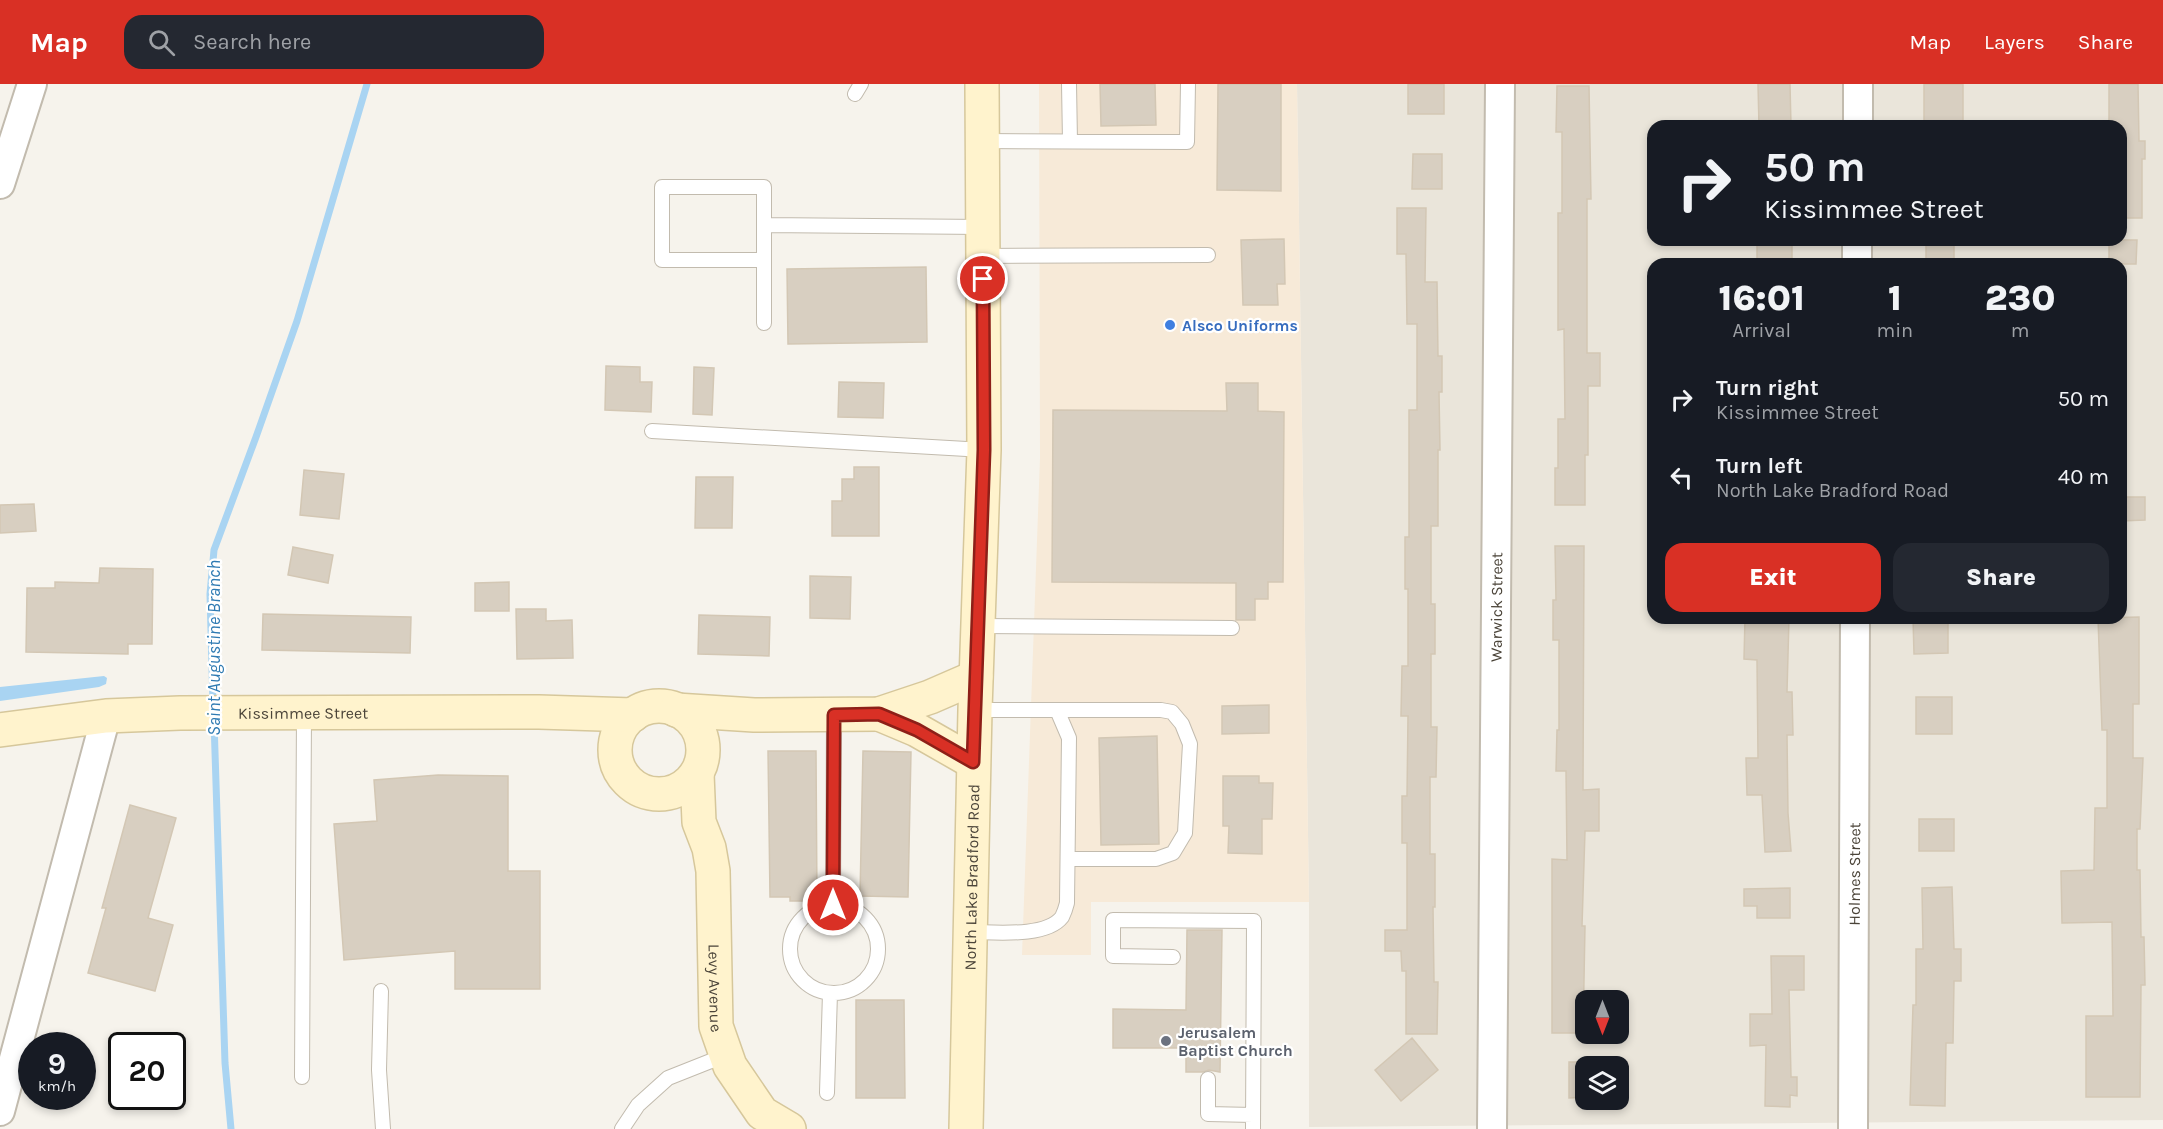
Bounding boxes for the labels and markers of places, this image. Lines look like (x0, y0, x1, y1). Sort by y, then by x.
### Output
pin (957, 253, 1008, 304)
place label: Alsco Uniforms (1182, 316, 1298, 335)
marker: Alsco Uniforms (1163, 318, 1177, 332)
place label: Jerusalem Baptist Church (1178, 1023, 1293, 1060)
marker: Jerusalem Baptist Church (1159, 1034, 1173, 1048)

